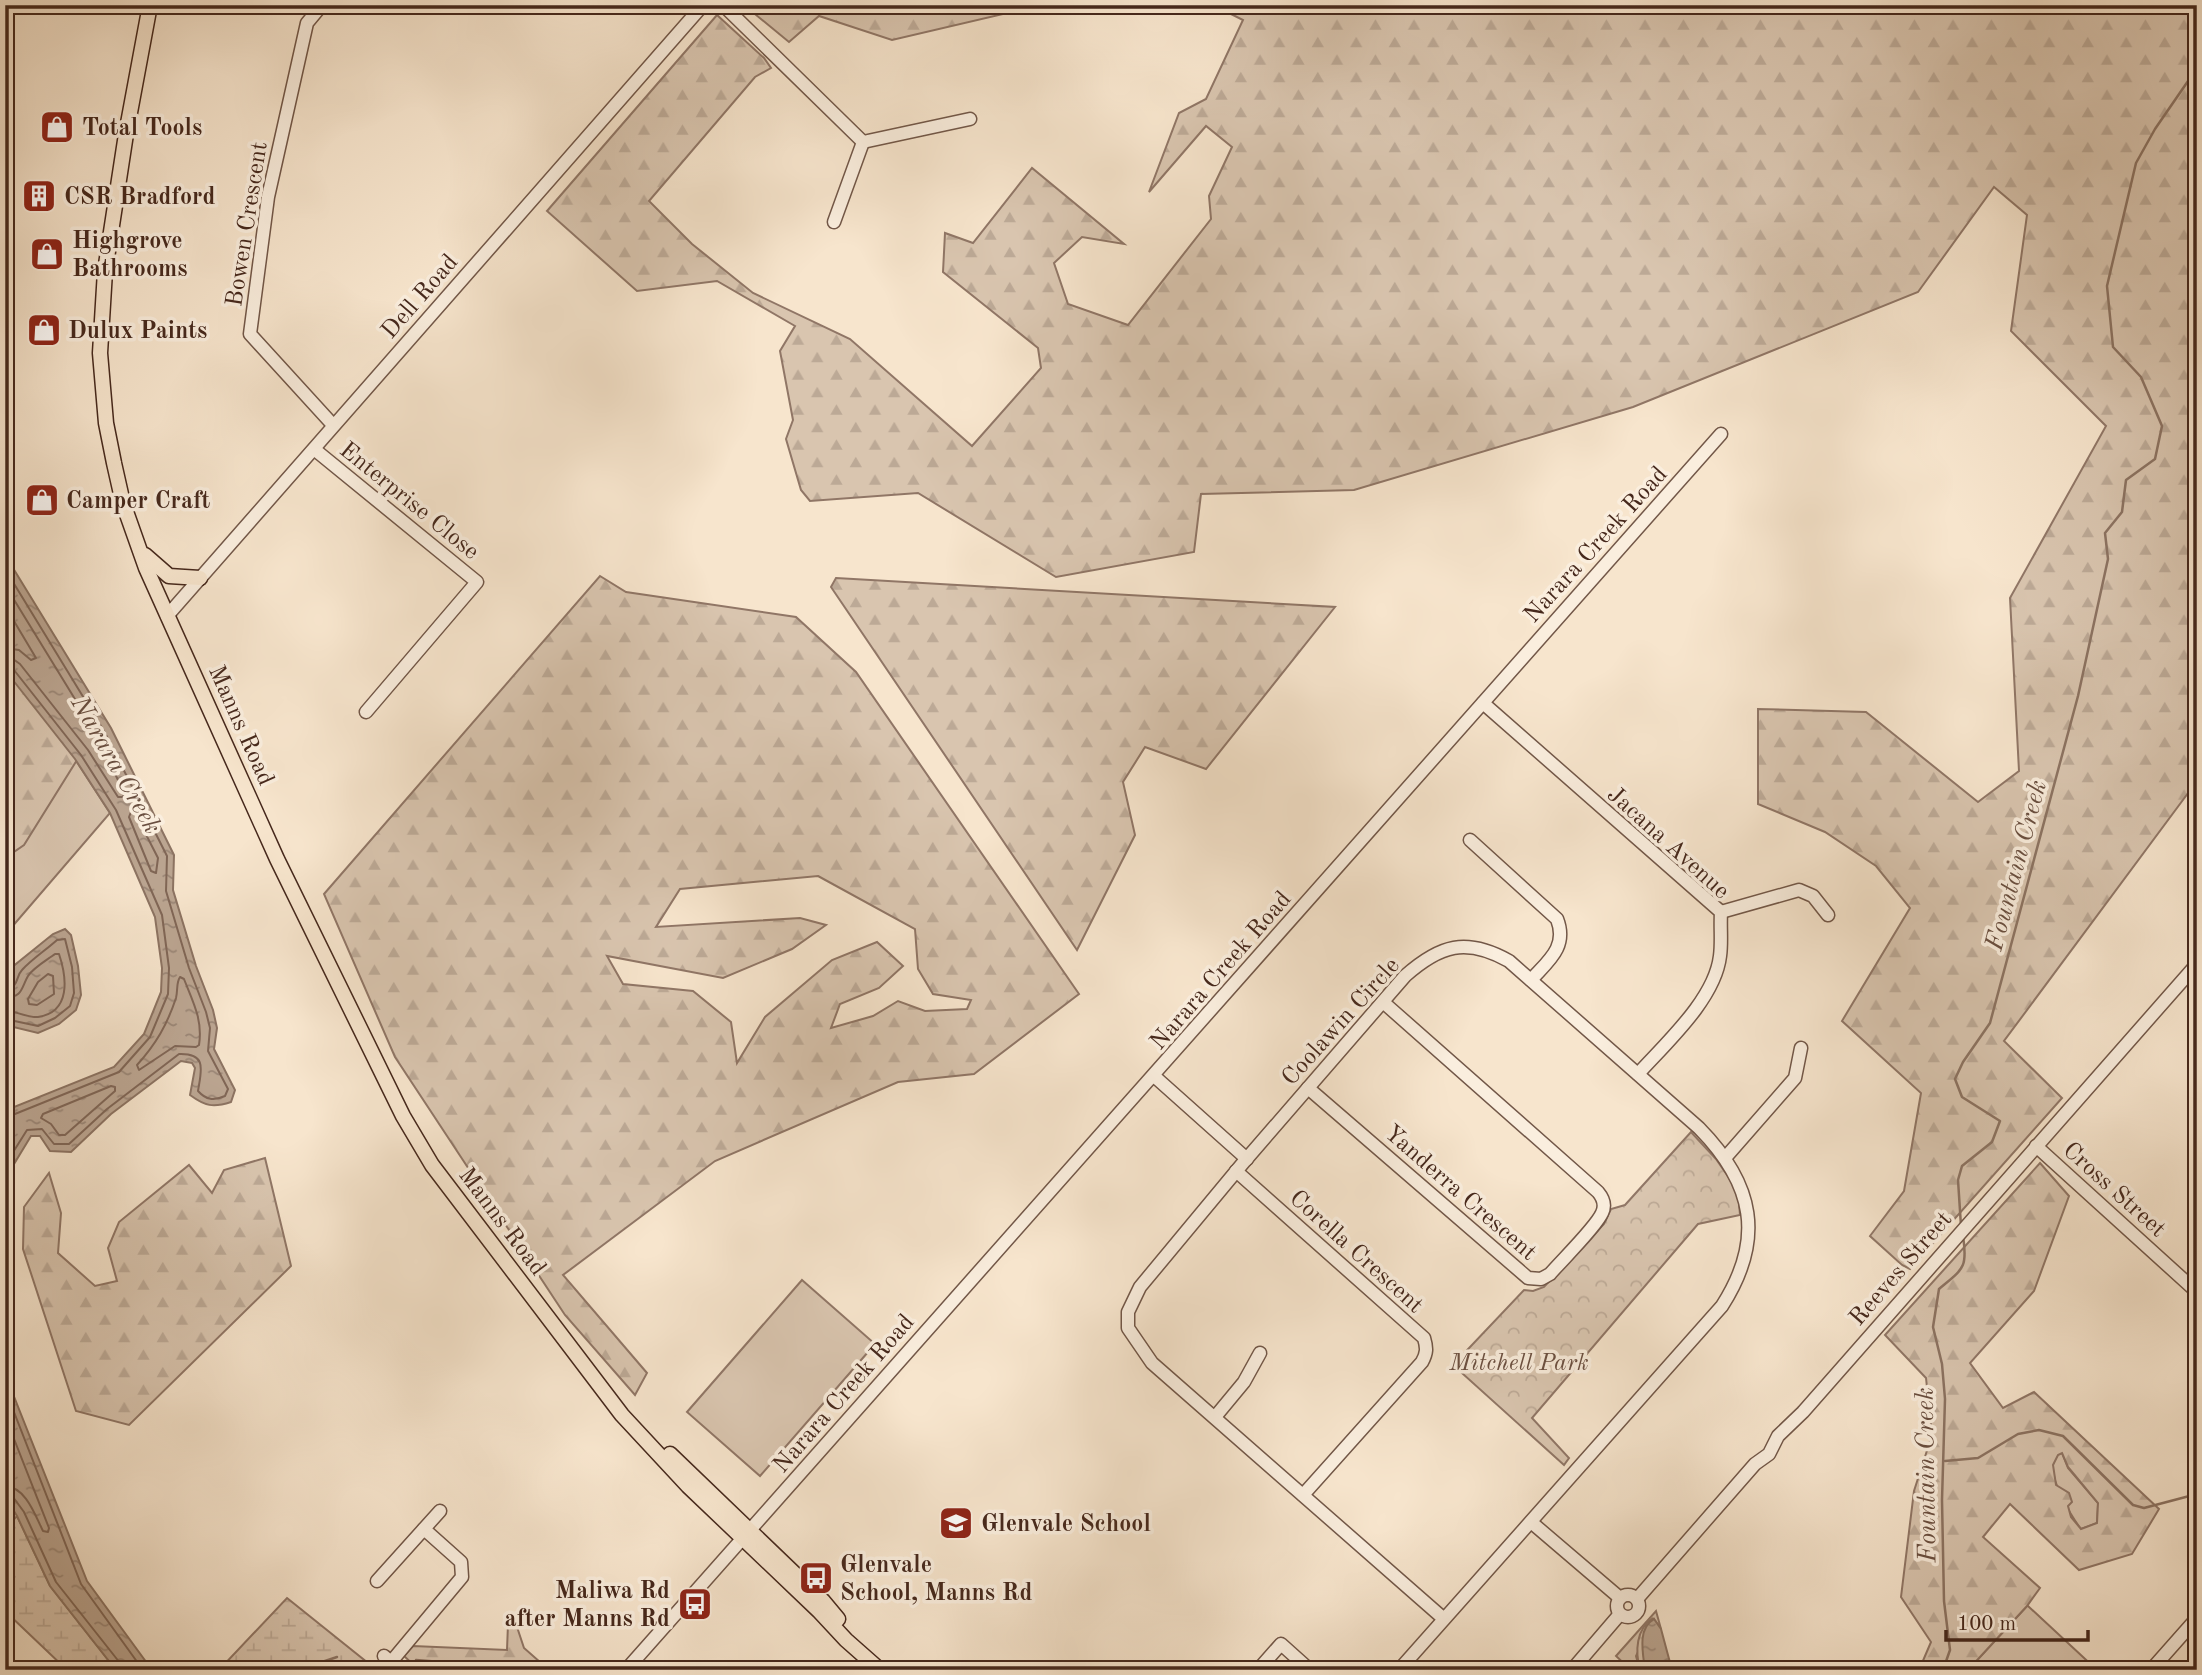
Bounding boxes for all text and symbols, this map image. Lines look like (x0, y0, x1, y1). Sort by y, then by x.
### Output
shop icon: Total Tools (38, 108, 76, 146)
place label: Total Tools (82, 117, 202, 141)
street label: Bowen Crescent (223, 140, 273, 308)
building icon: CSR Bradford (20, 177, 58, 215)
place label: CSR Bradford (64, 186, 215, 210)
place label: Highgrove Bathrooms (72, 230, 188, 282)
shop icon: Highgrove Bathrooms (28, 235, 66, 273)
street label: Dell Road (378, 251, 463, 344)
shop icon: Dulux Paints (25, 311, 63, 349)
place label: Dulux Paints (68, 320, 207, 344)
street label: Enterprise Close (334, 438, 483, 565)
street label: Narara Creek Road (1520, 463, 1673, 628)
shop icon: Camper Craft (23, 481, 61, 519)
place label: Camper Craft (66, 490, 211, 514)
street label: Manns Road (203, 662, 277, 789)
water label: Narara Creek (65, 691, 165, 838)
water label: Fountain Creek (1981, 778, 2052, 954)
street label: Jacana Avenue (1602, 783, 1733, 904)
street label: Narara Creek Road (1146, 888, 1297, 1055)
street label: Coolawin Circle (1278, 954, 1405, 1091)
street label: Yanderra Crescent (1379, 1121, 1540, 1266)
street label: Cross Street (2058, 1138, 2170, 1243)
street label: Manns Road (453, 1164, 550, 1281)
street label: Corella Crescent (1284, 1186, 1427, 1318)
street label: Reeves Street (1846, 1208, 1957, 1331)
street label: Narara Creek Road (769, 1311, 920, 1478)
park label: Mitchell Park (1448, 1352, 1589, 1376)
water label: Fountain Creek (1912, 1387, 1942, 1564)
school or university icon: Glenvale School (937, 1504, 975, 1542)
place label: Glenvale School (981, 1513, 1151, 1537)
place label: Glenvale School, Manns Rd (840, 1554, 1032, 1606)
bus stop icon: Glenvale School, Manns Rd (797, 1559, 835, 1597)
place label: Maliwa Rd after Manns Rd (504, 1580, 670, 1632)
bus stop icon: Maliwa Rd after Manns Rd (676, 1585, 714, 1623)
scale bar (1946, 1598, 2088, 1642)
text: 100 m (1957, 1614, 2016, 1635)

